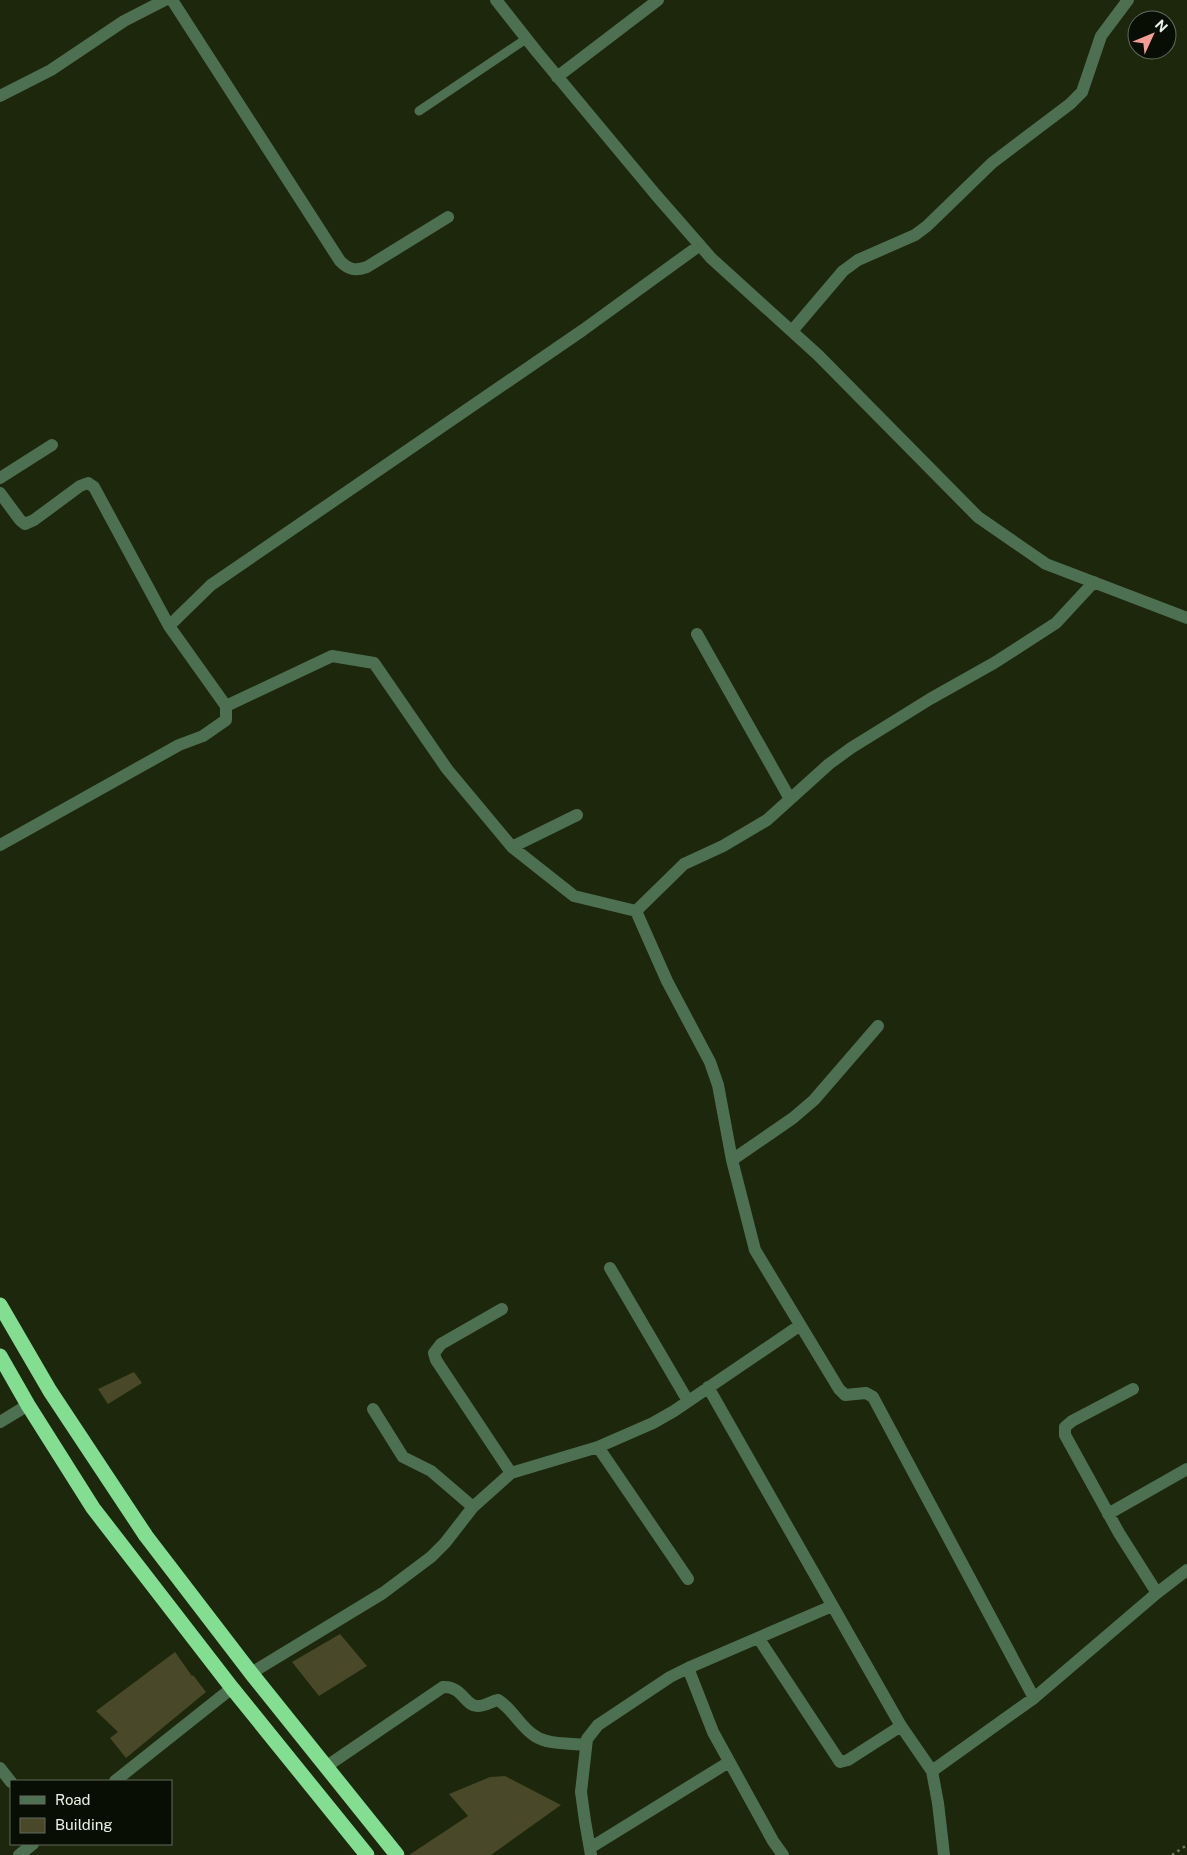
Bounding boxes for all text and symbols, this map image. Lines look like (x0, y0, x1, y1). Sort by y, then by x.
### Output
north arrow (1127, 10, 1177, 60)
text: N (1152, 16, 1171, 35)
legend (10, 1780, 172, 1845)
text: Road (55, 1791, 91, 1808)
text: Building (55, 1816, 113, 1833)

